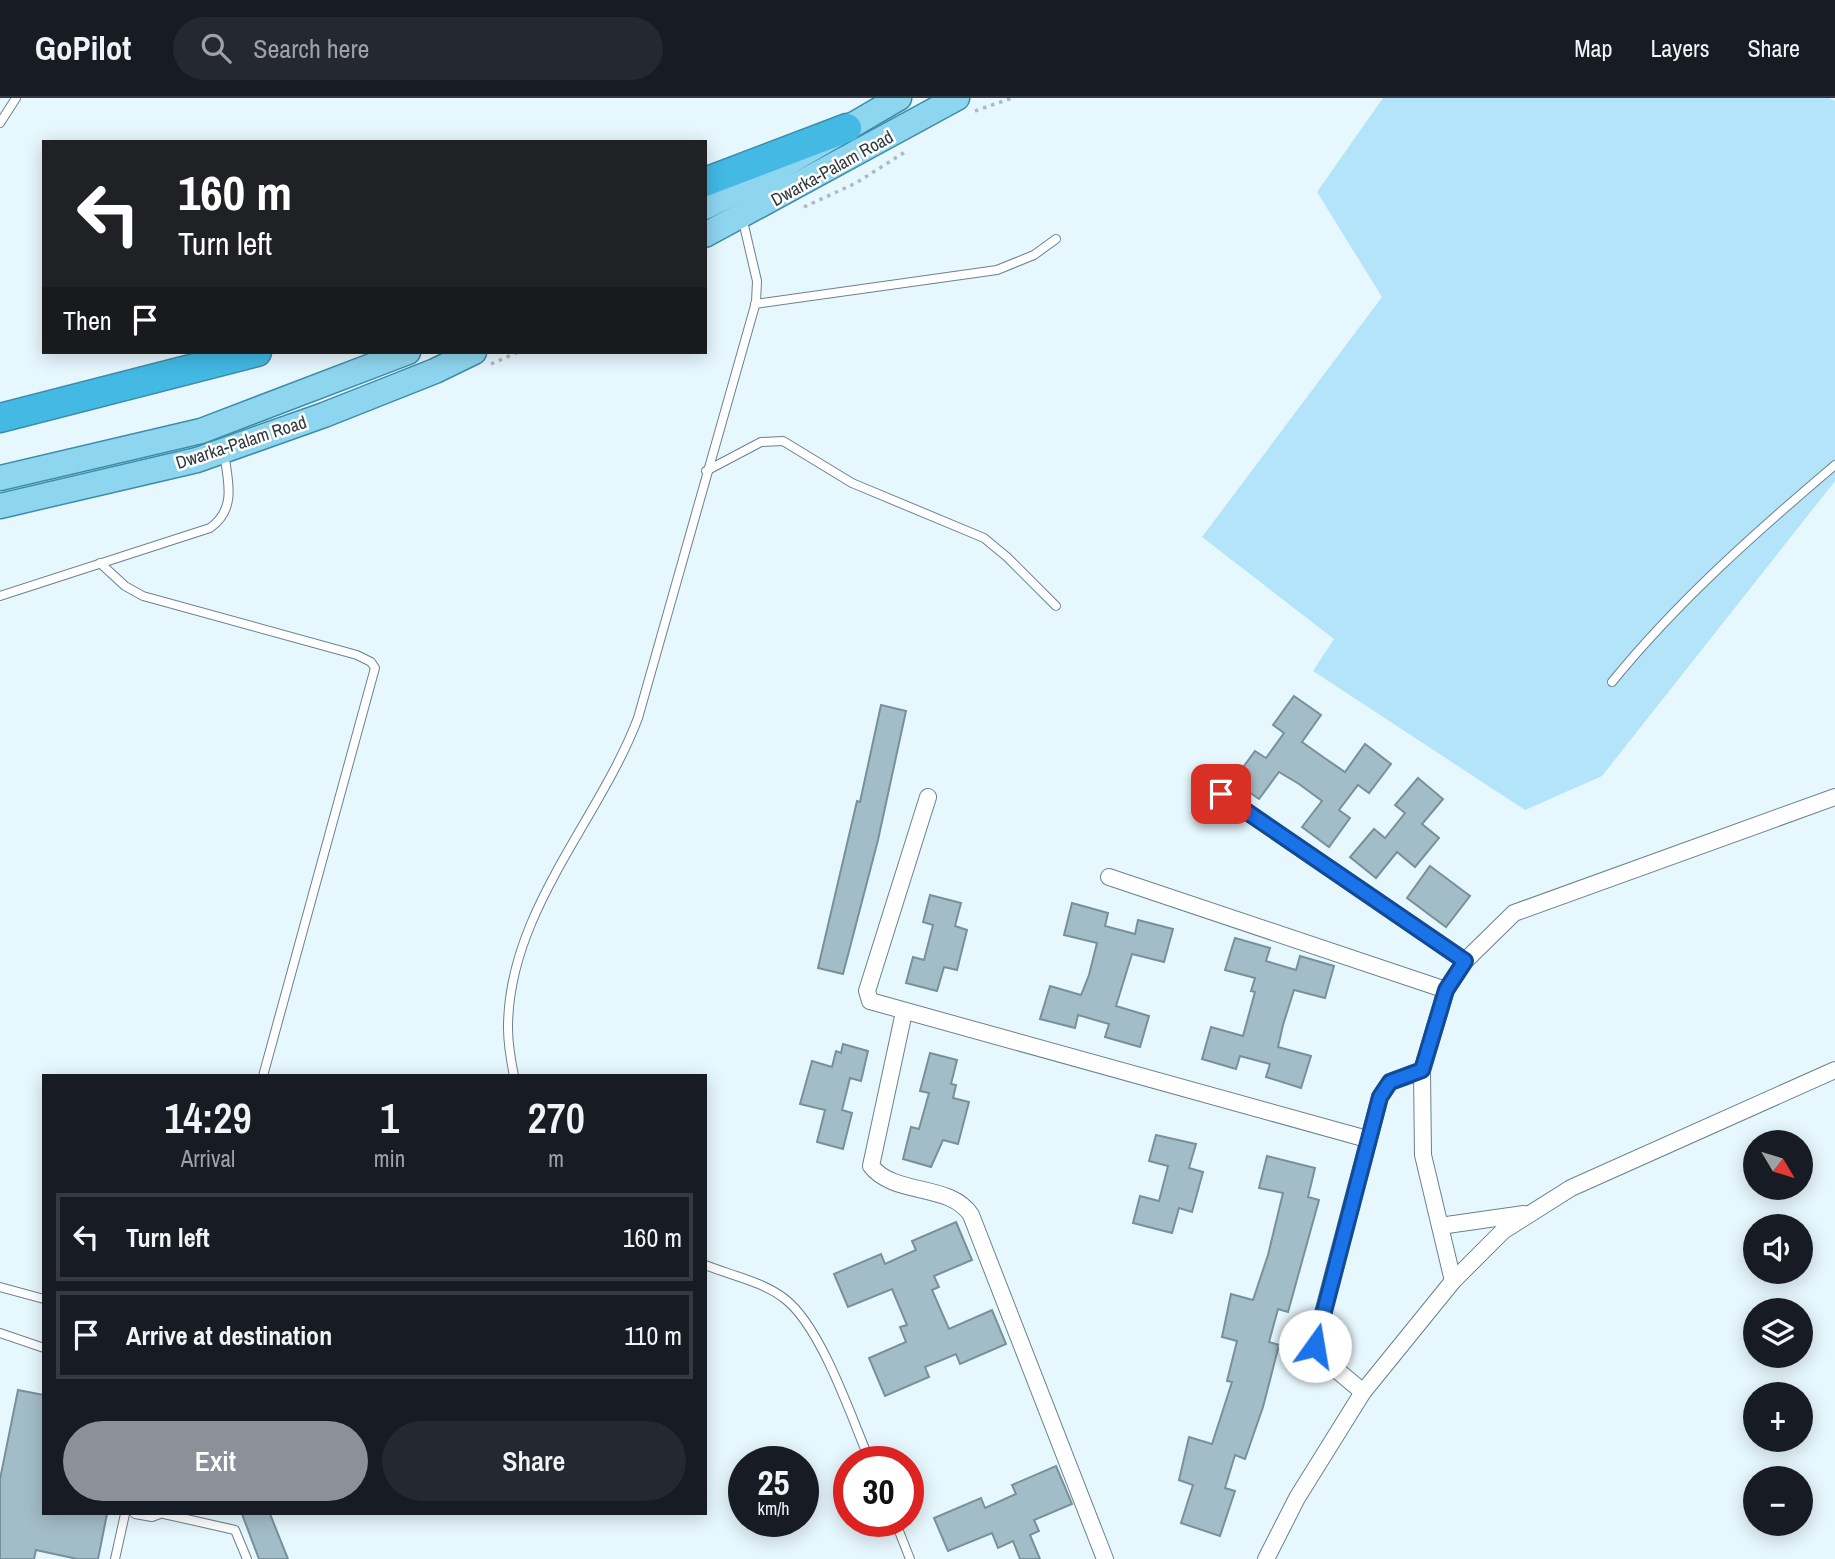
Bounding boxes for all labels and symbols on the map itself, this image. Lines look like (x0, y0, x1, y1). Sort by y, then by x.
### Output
street label: Dwarka-Palam Road (766, 124, 898, 212)
street label: Dwarka-Palam Road (172, 409, 310, 475)
pin (1191, 764, 1251, 824)
north arrow (1743, 1130, 1813, 1200)
position arrow (1278, 1309, 1352, 1383)
speed limit sign: 30 (833, 1446, 924, 1537)

